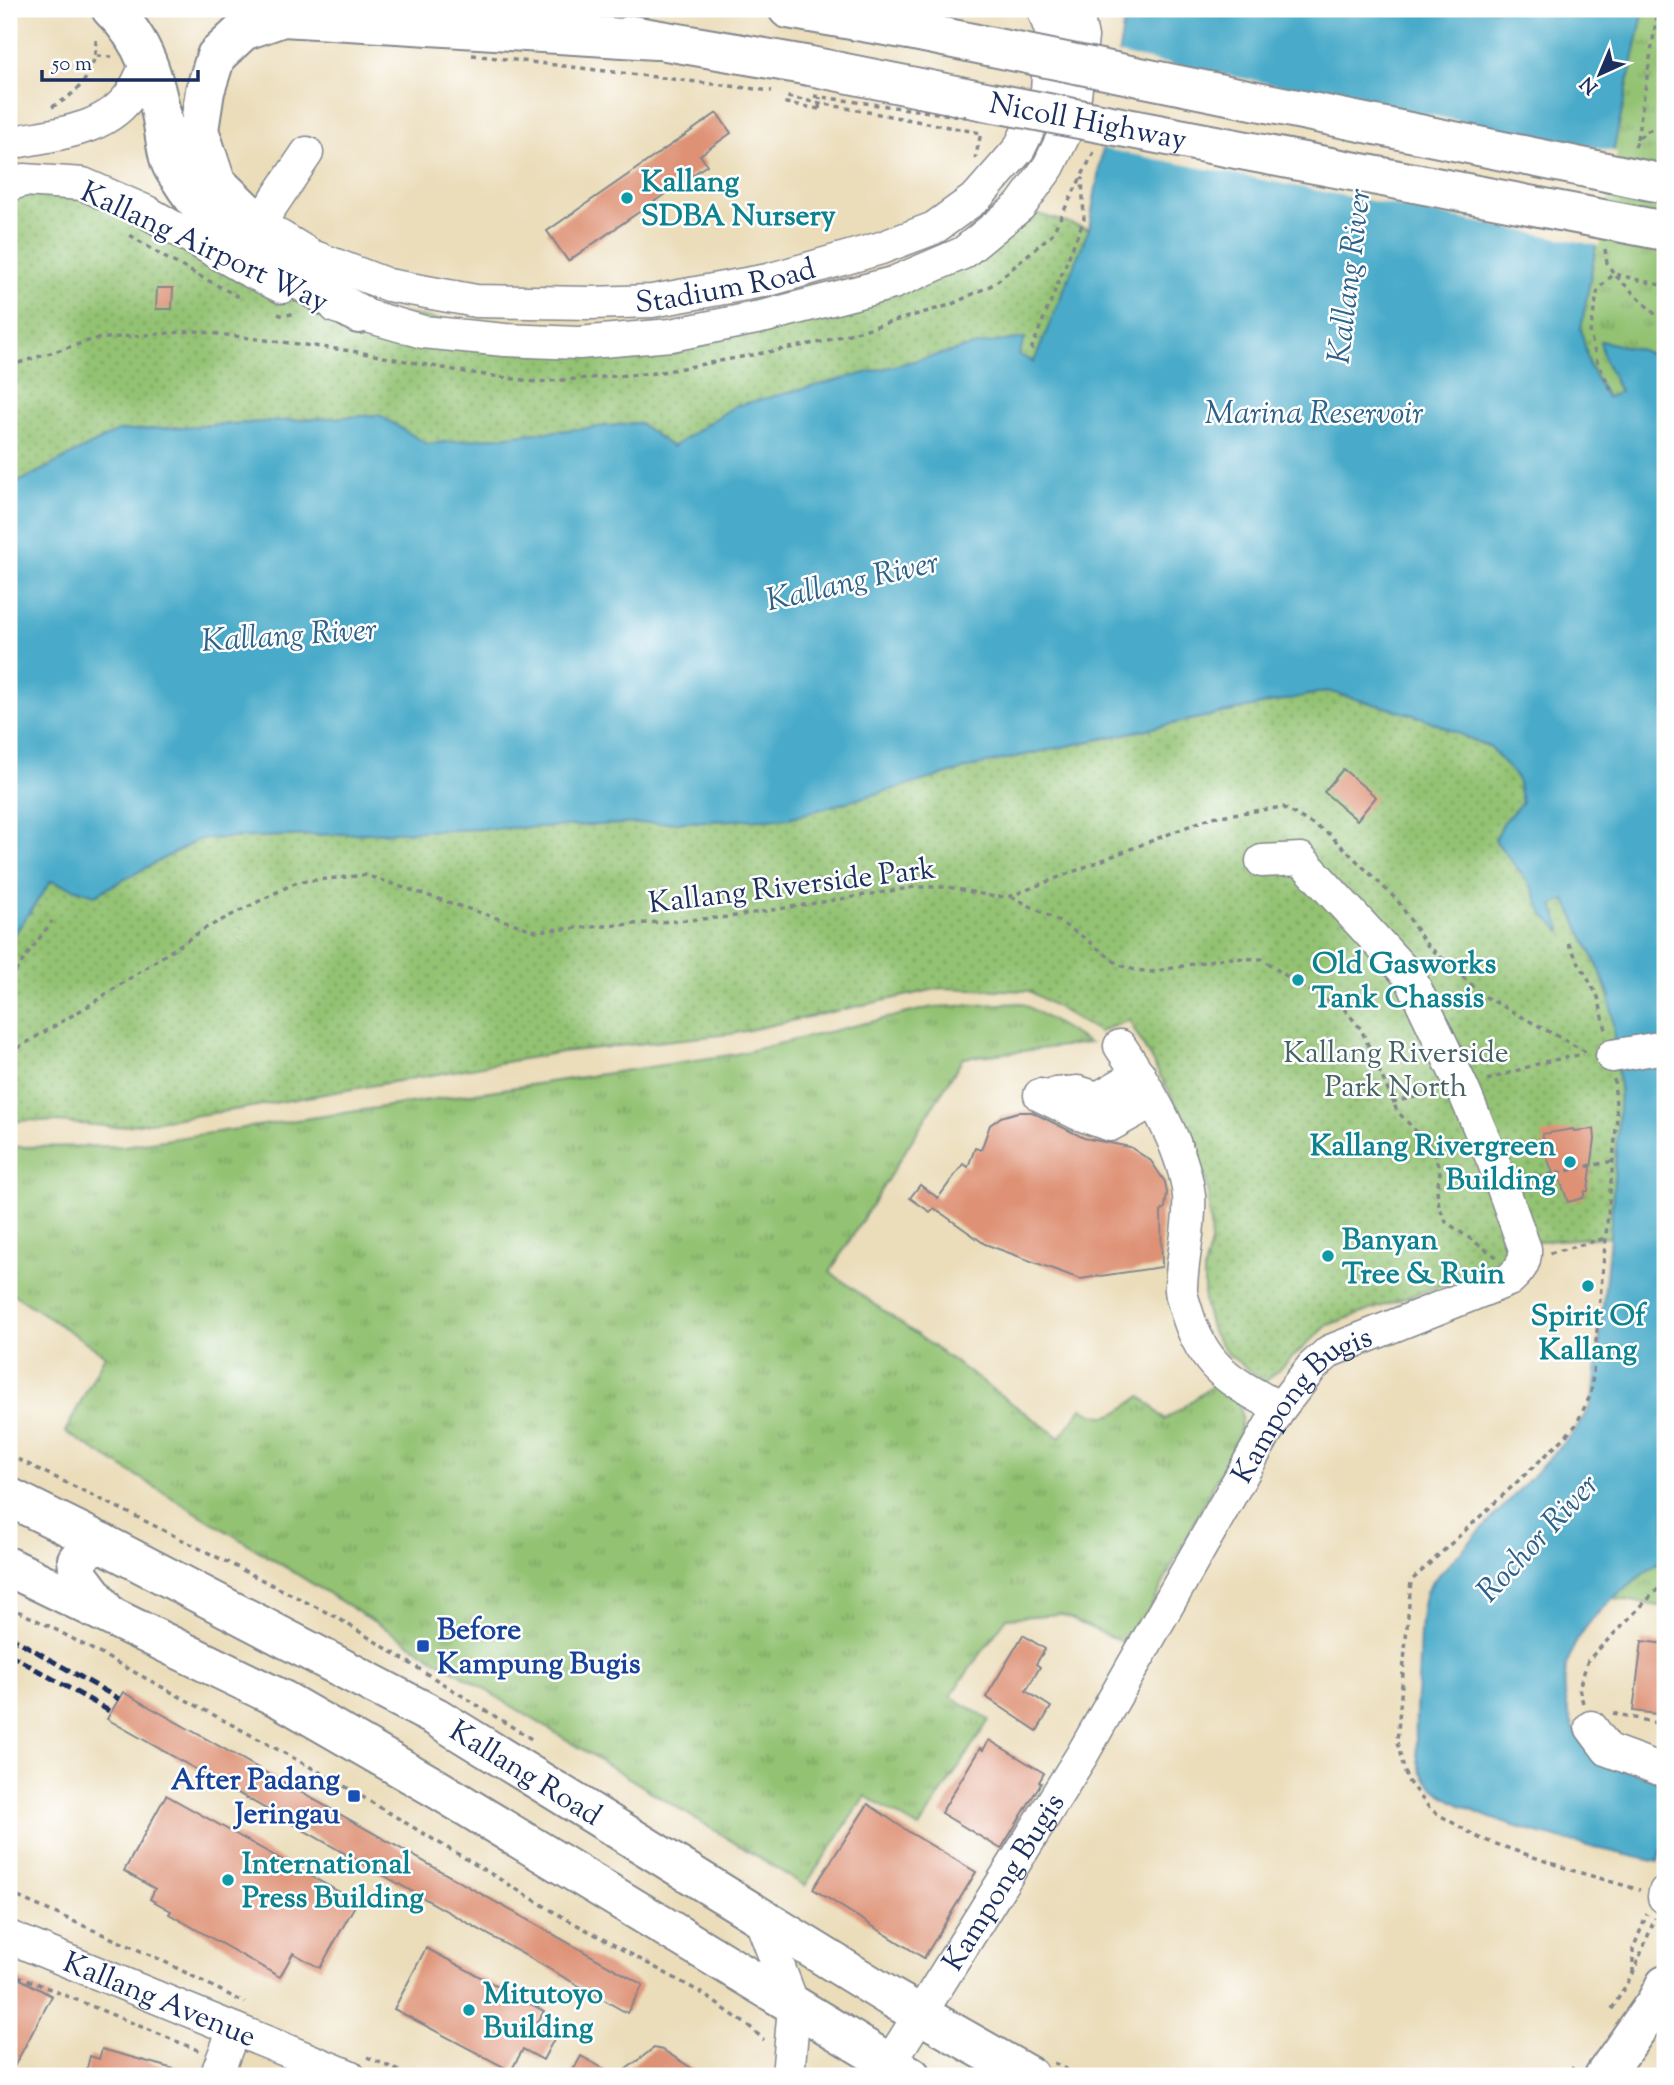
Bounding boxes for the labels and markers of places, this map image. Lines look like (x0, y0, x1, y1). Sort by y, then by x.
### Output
place label: Kallang SDBA Nursery (641, 162, 836, 239)
marker: Kallang SDBA Nursery (619, 190, 635, 206)
place label: Old Gasworks Tank Chassis (1312, 944, 1497, 1021)
marker: Old Gasworks Tank Chassis (1290, 972, 1306, 988)
place label: Kallang Rivergreen Building (1310, 1126, 1556, 1203)
marker: Kallang Rivergreen Building (1562, 1154, 1578, 1170)
place label: Banyan Tree & Ruin (1342, 1220, 1505, 1297)
marker: Banyan Tree & Ruin (1320, 1248, 1336, 1264)
marker: Spirit Of Kallang (1580, 1278, 1596, 1294)
place label: Spirit Of Kallang (1530, 1296, 1647, 1373)
place label: Before Kampung Bugis (437, 1610, 641, 1687)
marker: Before Kampung Bugis (415, 1638, 431, 1654)
place label: After Padang Jeringau (171, 1760, 341, 1837)
marker: After Padang Jeringau (346, 1788, 362, 1804)
place label: International Press Building (242, 1844, 424, 1921)
marker: International Press Building (220, 1872, 236, 1888)
place label: Mitutoyo Building (483, 1974, 603, 2051)
marker: Mitutoyo Building (461, 2002, 477, 2018)

